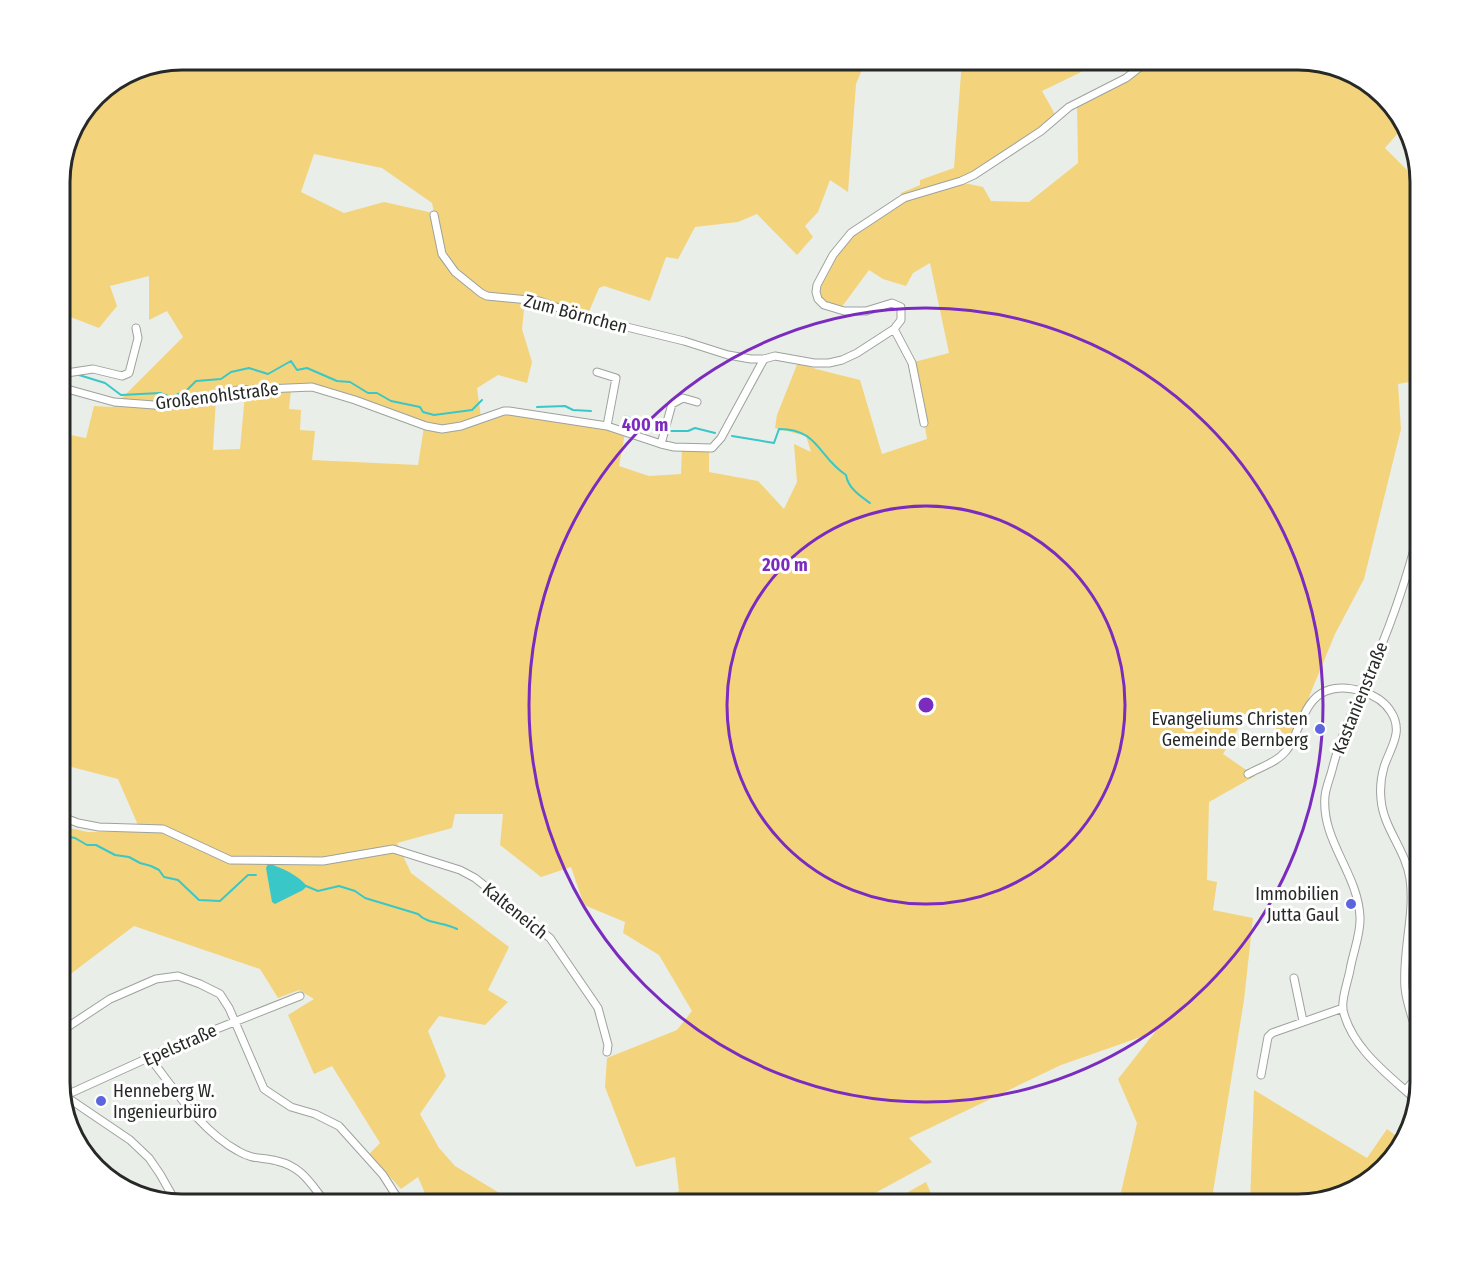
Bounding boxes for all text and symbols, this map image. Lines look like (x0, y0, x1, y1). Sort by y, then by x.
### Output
street label: Zum Börnchen (522, 290, 630, 338)
street label: Großenohlstraße (154, 378, 280, 414)
text: 400 m (622, 414, 668, 436)
text: 200 m (761, 554, 808, 576)
street label: Kastanienstraße (1327, 638, 1393, 757)
centre of rings (916, 695, 936, 715)
place label: Evangeliums Christen Gemeinde Bernberg (1151, 708, 1309, 751)
marker: Evangeliums Christen Gemeinde Bernberg (1313, 722, 1327, 736)
street label: Kalteneich (478, 878, 552, 944)
place label: Immobilien Jutta Gaul (1255, 883, 1339, 926)
marker: Immobilien Jutta Gaul (1344, 897, 1358, 911)
street label: Epelstraße (140, 1019, 220, 1071)
place label: Henneberg W. Ingenieurbüro (113, 1080, 217, 1123)
marker: Henneberg W. Ingenieurbüro (94, 1094, 108, 1108)

